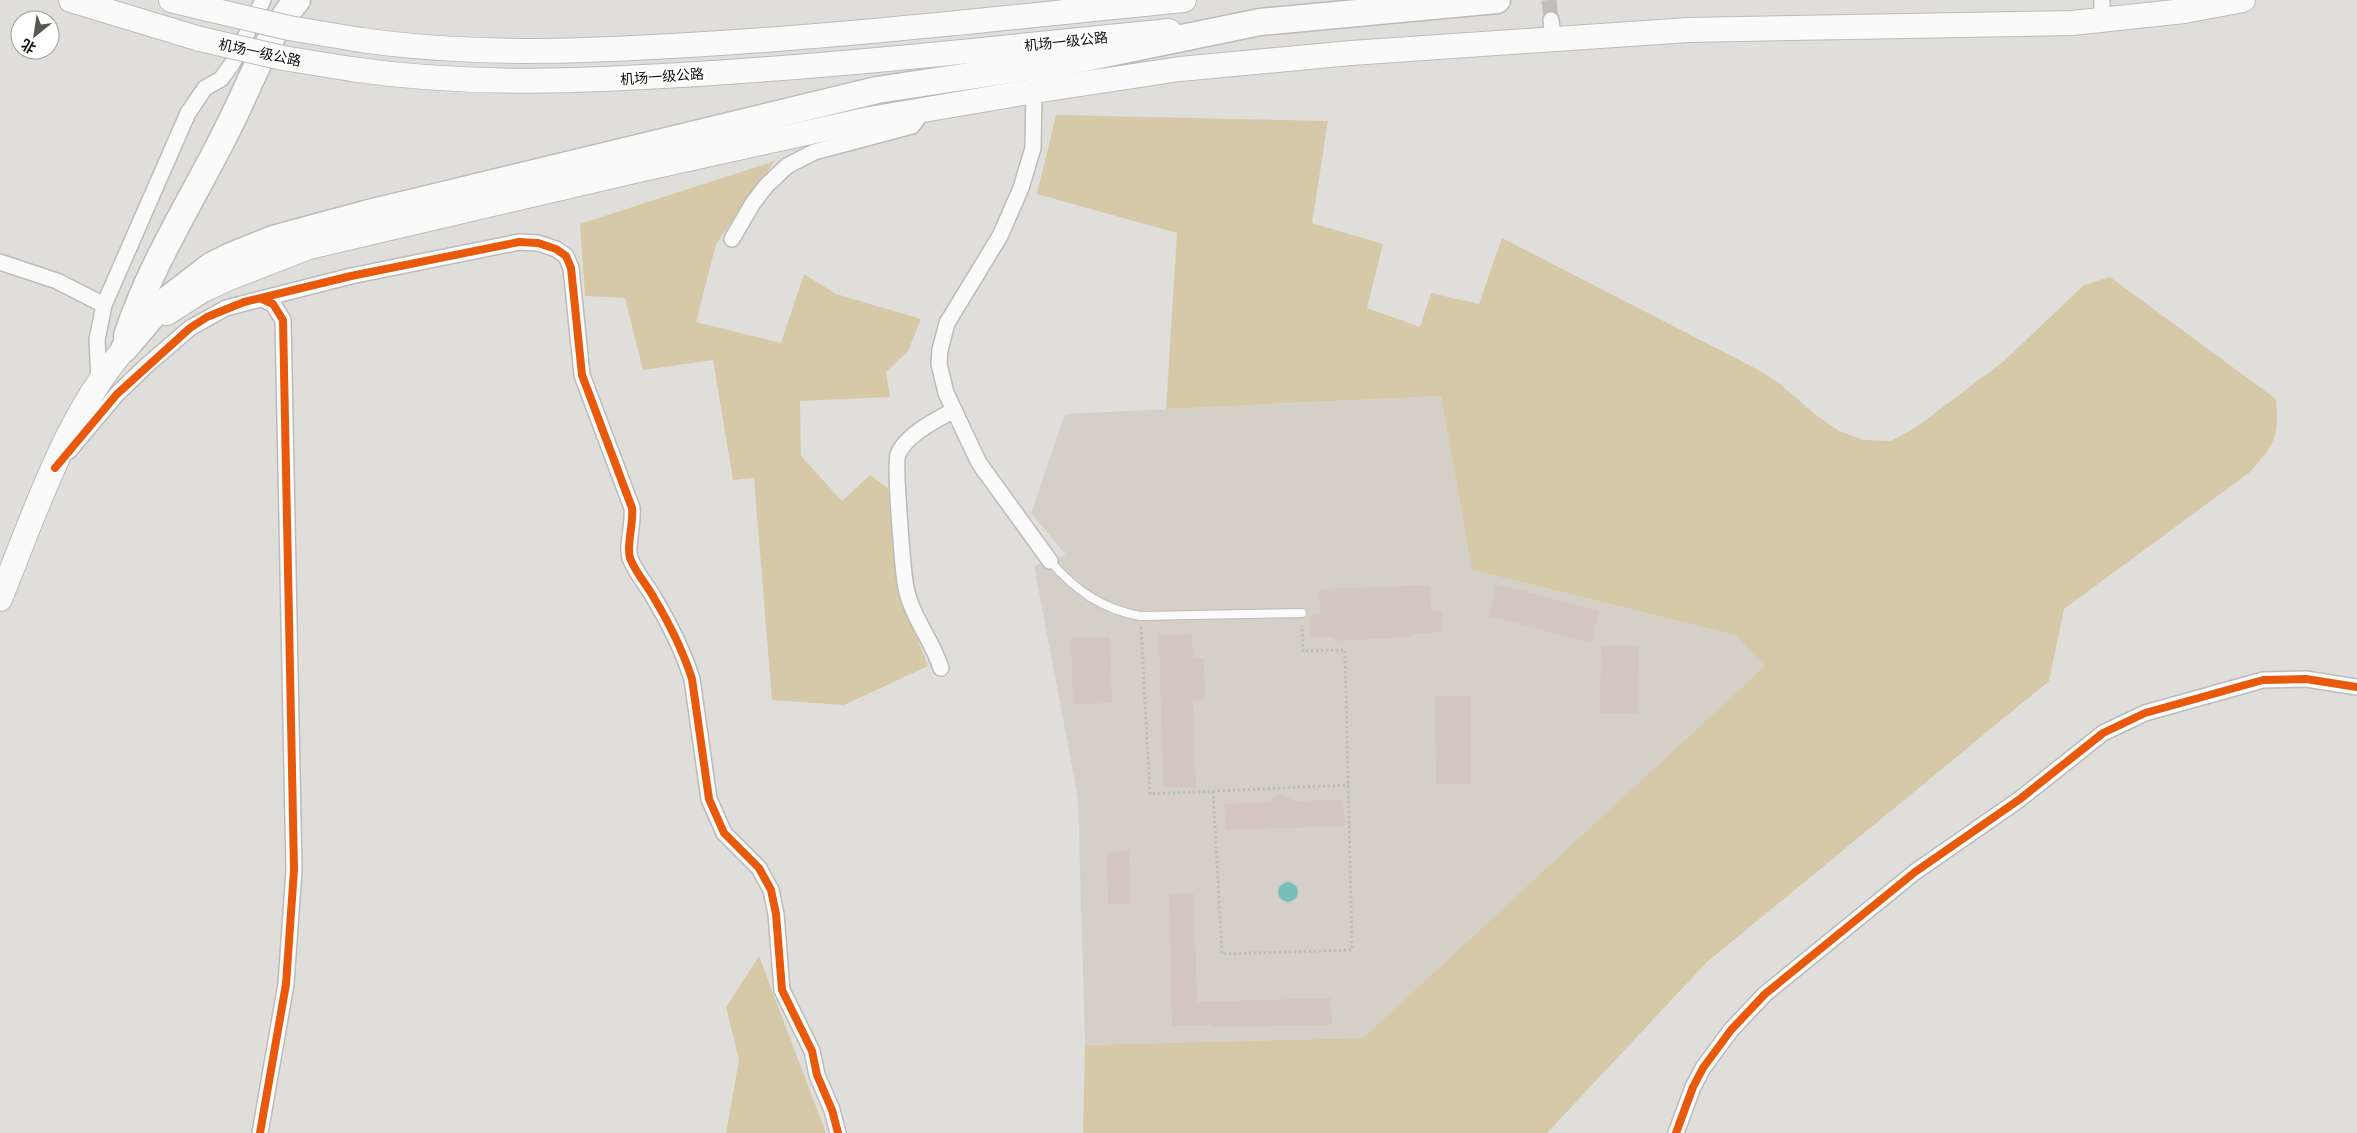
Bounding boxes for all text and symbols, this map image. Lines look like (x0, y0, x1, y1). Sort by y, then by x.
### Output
north arrow (10, 10, 60, 60)
street label: 机场一级公路 (1023, 27, 1109, 55)
street label: 机场一级公路 (217, 34, 303, 70)
text: 北 (17, 35, 39, 58)
street label: 机场一级公路 (619, 64, 705, 88)

